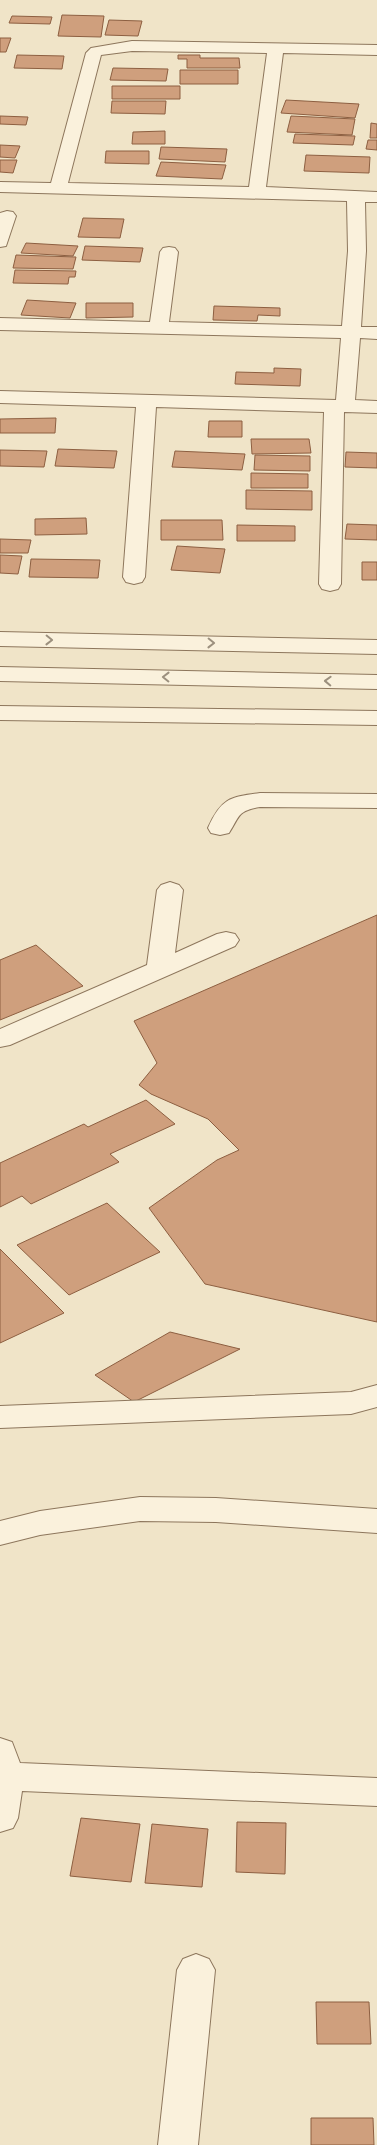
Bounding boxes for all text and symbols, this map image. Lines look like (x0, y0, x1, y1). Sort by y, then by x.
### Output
one-way arrow (45, 635, 53, 645)
one-way arrow (208, 638, 215, 648)
one-way arrow (162, 672, 170, 682)
one-way arrow (324, 675, 332, 686)

